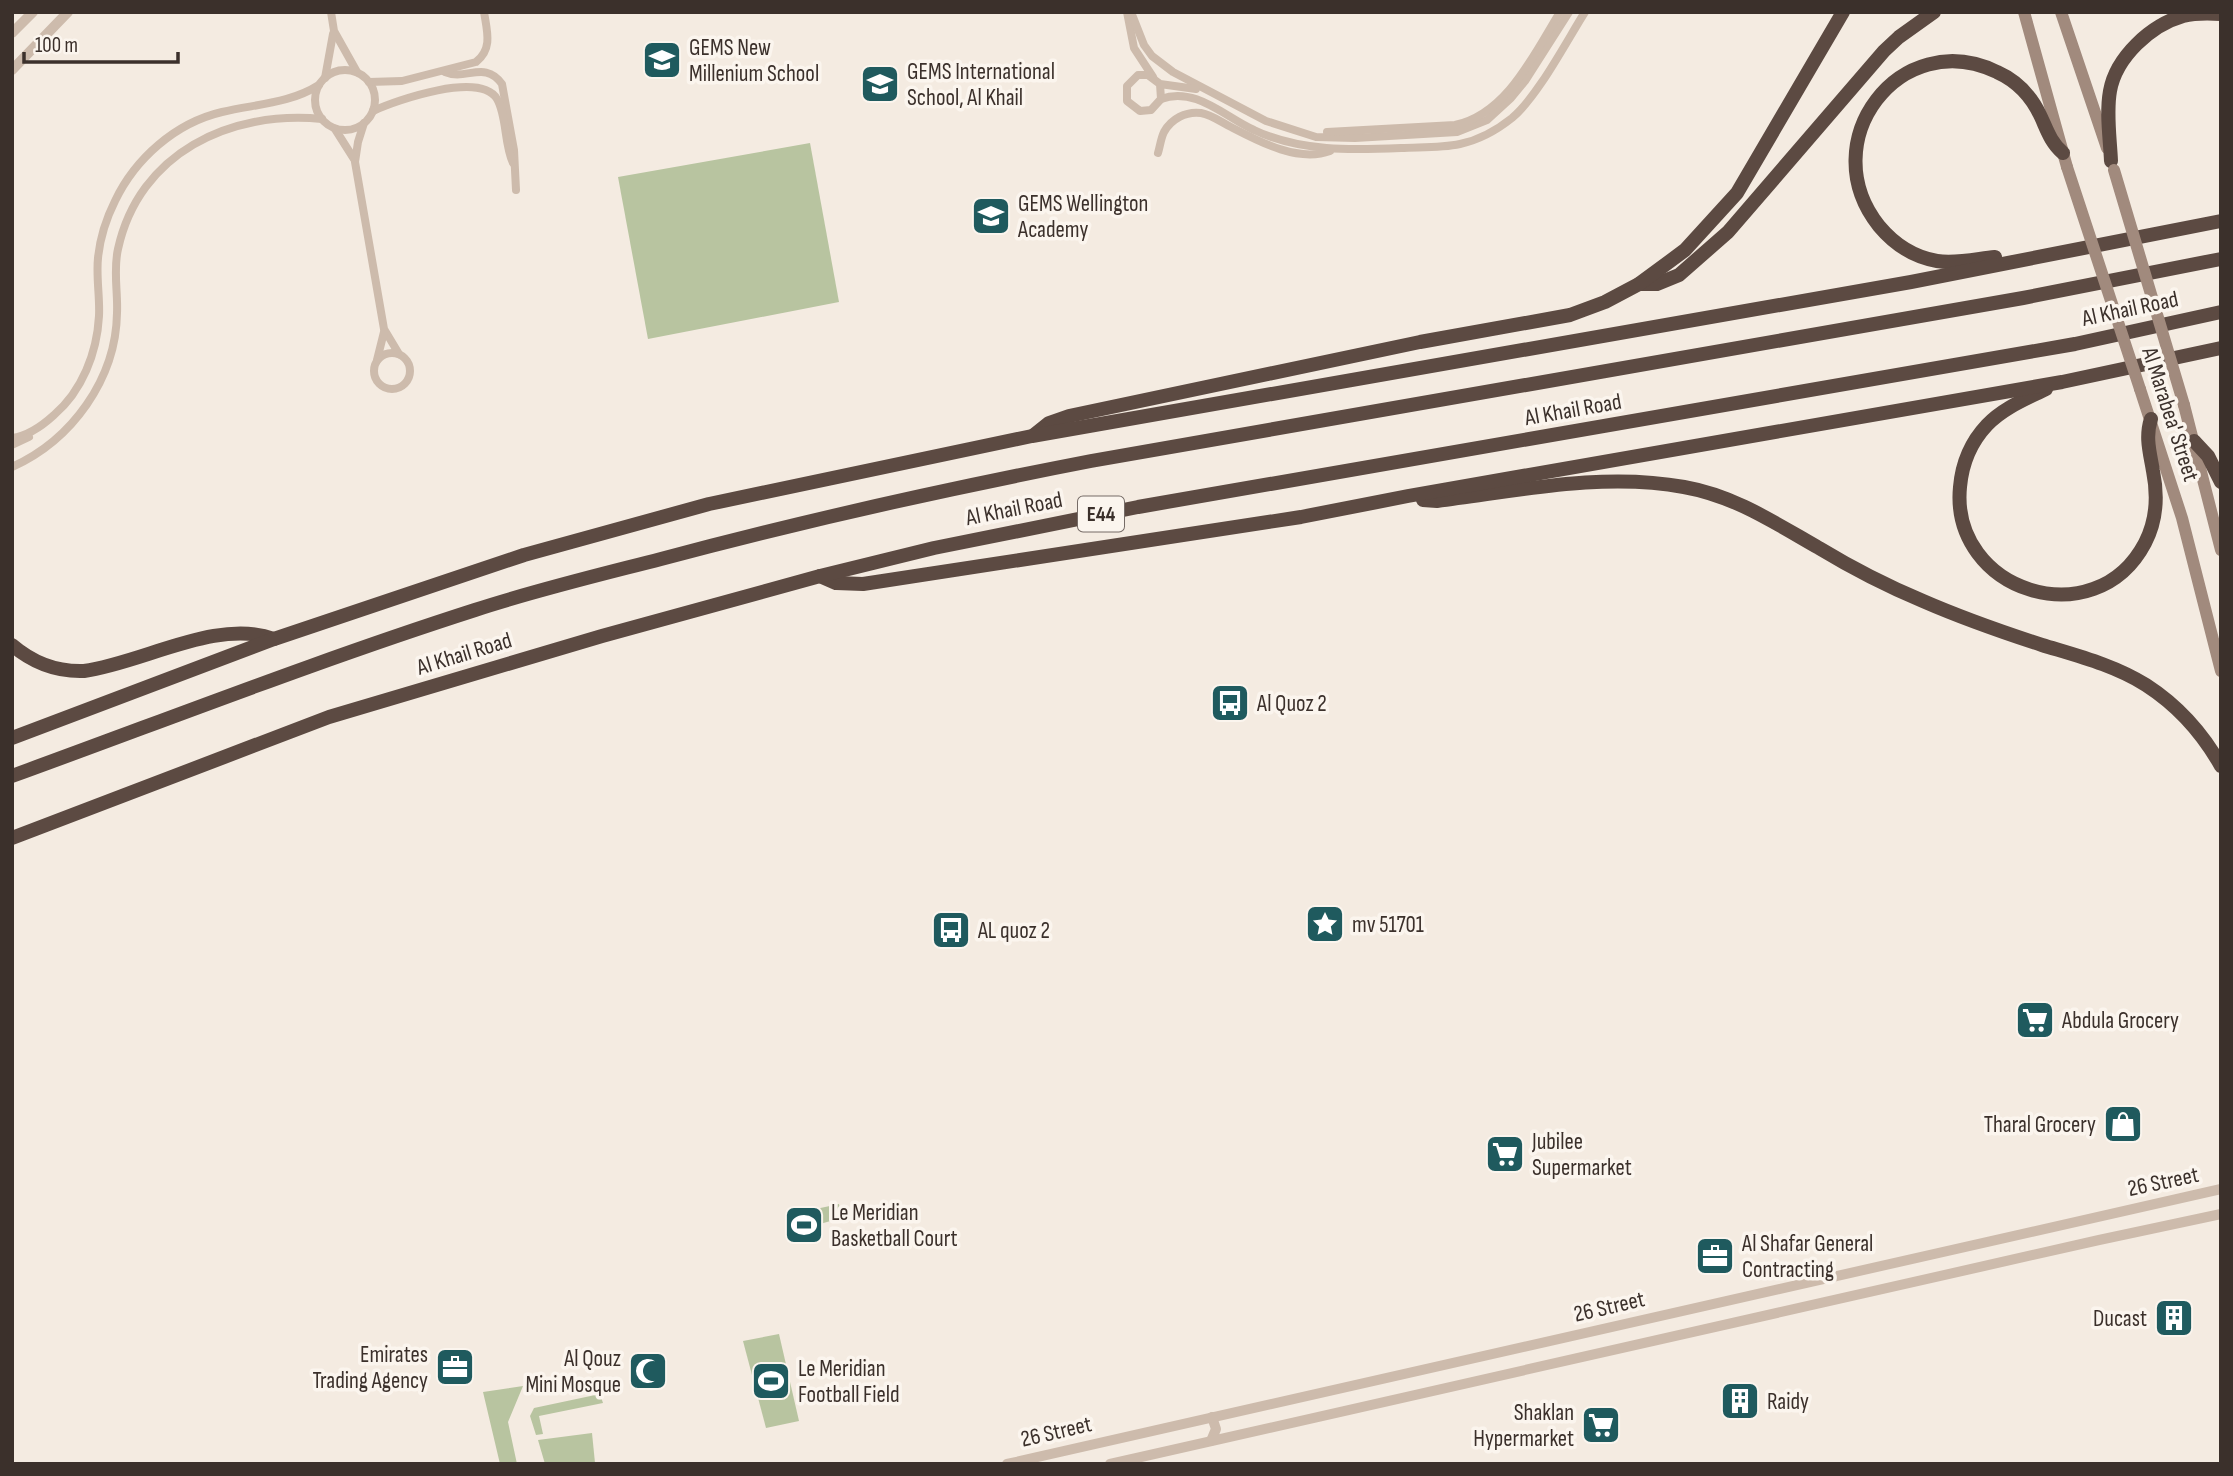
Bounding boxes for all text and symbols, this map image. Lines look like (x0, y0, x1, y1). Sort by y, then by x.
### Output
scale bar (24, 21, 178, 65)
text: 100 m (35, 33, 78, 58)
place label: GEMS New Millenium School (689, 34, 819, 88)
school or university icon: GEMS New Millenium School (641, 39, 683, 81)
place label: GEMS International School, Al Khail (907, 58, 1055, 112)
school or university icon: GEMS International School, Al Khail (859, 63, 901, 105)
place label: GEMS Wellington Academy (1017, 190, 1148, 244)
school or university icon: GEMS Wellington Academy (970, 195, 1012, 237)
street label: Al Khail Road (2078, 285, 2181, 333)
street label: Al Marabea' Street (2135, 343, 2205, 485)
street label: Al Khail Road (1522, 388, 1624, 432)
street label: Al Khail Road (963, 486, 1065, 532)
road number: E44 (1078, 496, 1124, 532)
street label: Al Khail Road (412, 626, 515, 682)
bus stop icon: Al Quoz 2 (1209, 682, 1251, 724)
place label: Al Quoz 2 (1256, 690, 1327, 718)
place icon: mv 51701 (1304, 903, 1346, 945)
bus stop icon: AL quoz 2 (930, 909, 972, 951)
place label: mv 51701 (1352, 911, 1424, 939)
place label: AL quoz 2 (977, 917, 1050, 945)
supermarket icon: Abdula Grocery (2014, 999, 2056, 1041)
place label: Abdula Grocery (2061, 1007, 2179, 1035)
shop icon: Tharal Grocery (2102, 1103, 2144, 1145)
place label: Tharal Grocery (1984, 1111, 2096, 1139)
place label: Jubilee Supermarket (1531, 1128, 1632, 1182)
supermarket icon: Jubilee Supermarket (1484, 1133, 1526, 1175)
street label: 26 Street (2125, 1161, 2201, 1203)
place label: Le Meridian Basketball Court (831, 1199, 958, 1253)
sports icon: Le Meridian Basketball Court (783, 1204, 825, 1246)
place label: Al Shafar General Contracting (1741, 1230, 1873, 1284)
office icon: Al Shafar General Contracting (1694, 1235, 1736, 1277)
street label: 26 Street (1571, 1285, 1647, 1329)
building icon: Ducast (2153, 1297, 2195, 1339)
place label: Ducast (2093, 1305, 2147, 1333)
place label: Emirates Trading Agency (312, 1341, 428, 1395)
place label: Al Qouz Mini Mosque (525, 1345, 621, 1399)
office icon: Emirates Trading Agency (434, 1346, 476, 1388)
mosque icon: Al Qouz Mini Mosque (627, 1350, 669, 1392)
place label: Le Meridian Football Field (798, 1355, 900, 1409)
sports icon: Le Meridian Football Field (750, 1360, 792, 1402)
building icon: Raidy (1719, 1380, 1761, 1422)
place label: Raidy (1767, 1388, 1809, 1416)
place label: Shaklan Hypermarket (1473, 1399, 1574, 1453)
supermarket icon: Shaklan Hypermarket (1580, 1404, 1622, 1446)
street label: 26 Street (1018, 1410, 1094, 1454)

